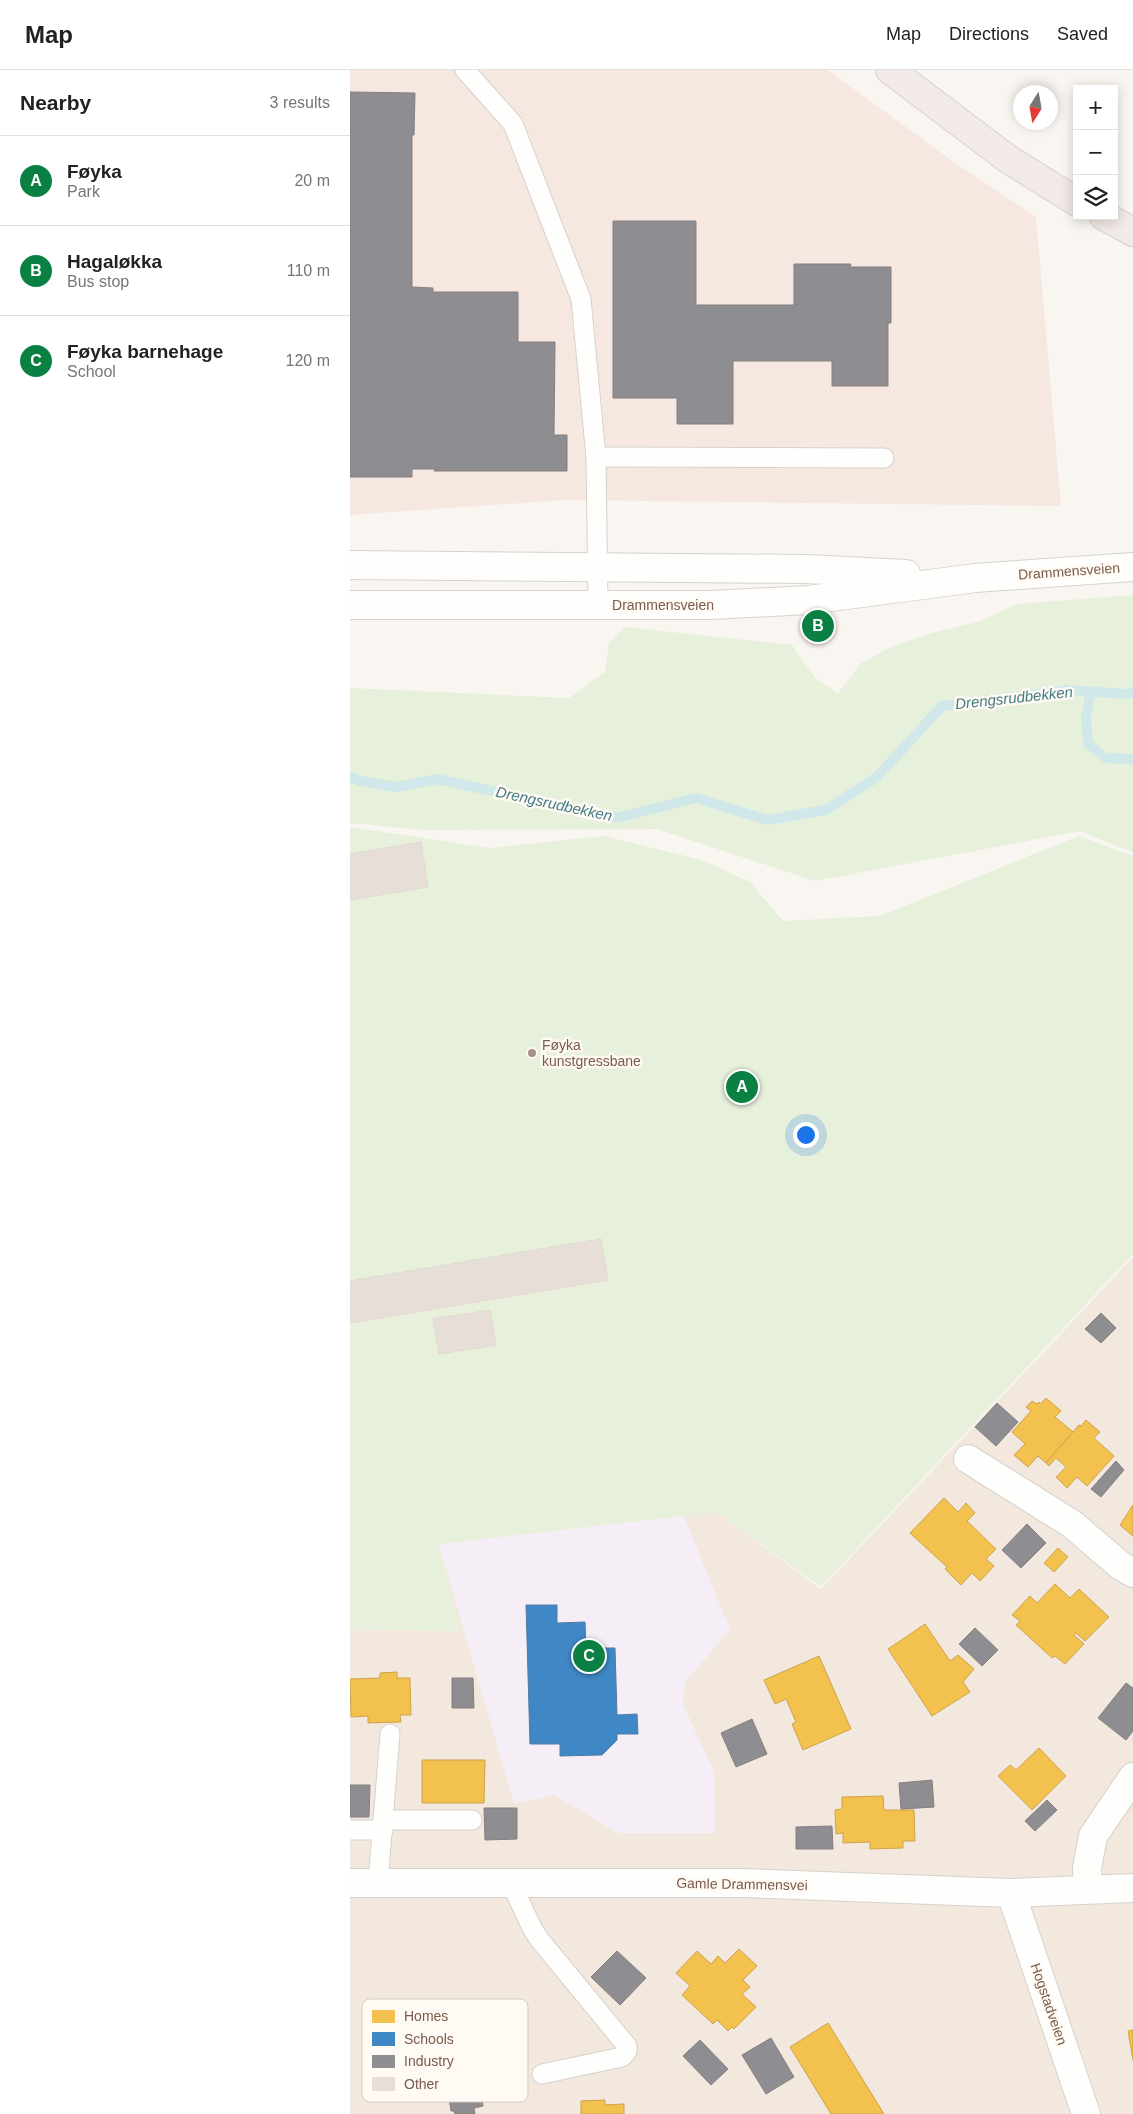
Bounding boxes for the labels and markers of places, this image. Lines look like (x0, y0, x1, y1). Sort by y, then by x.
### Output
pin: B (802, 607, 834, 645)
place label: Føyka kunstgressbane (542, 1037, 641, 1069)
marker: Føyka kunstgressbane (526, 1047, 538, 1059)
pin: A (726, 1068, 758, 1106)
pin: C (573, 1637, 605, 1675)

